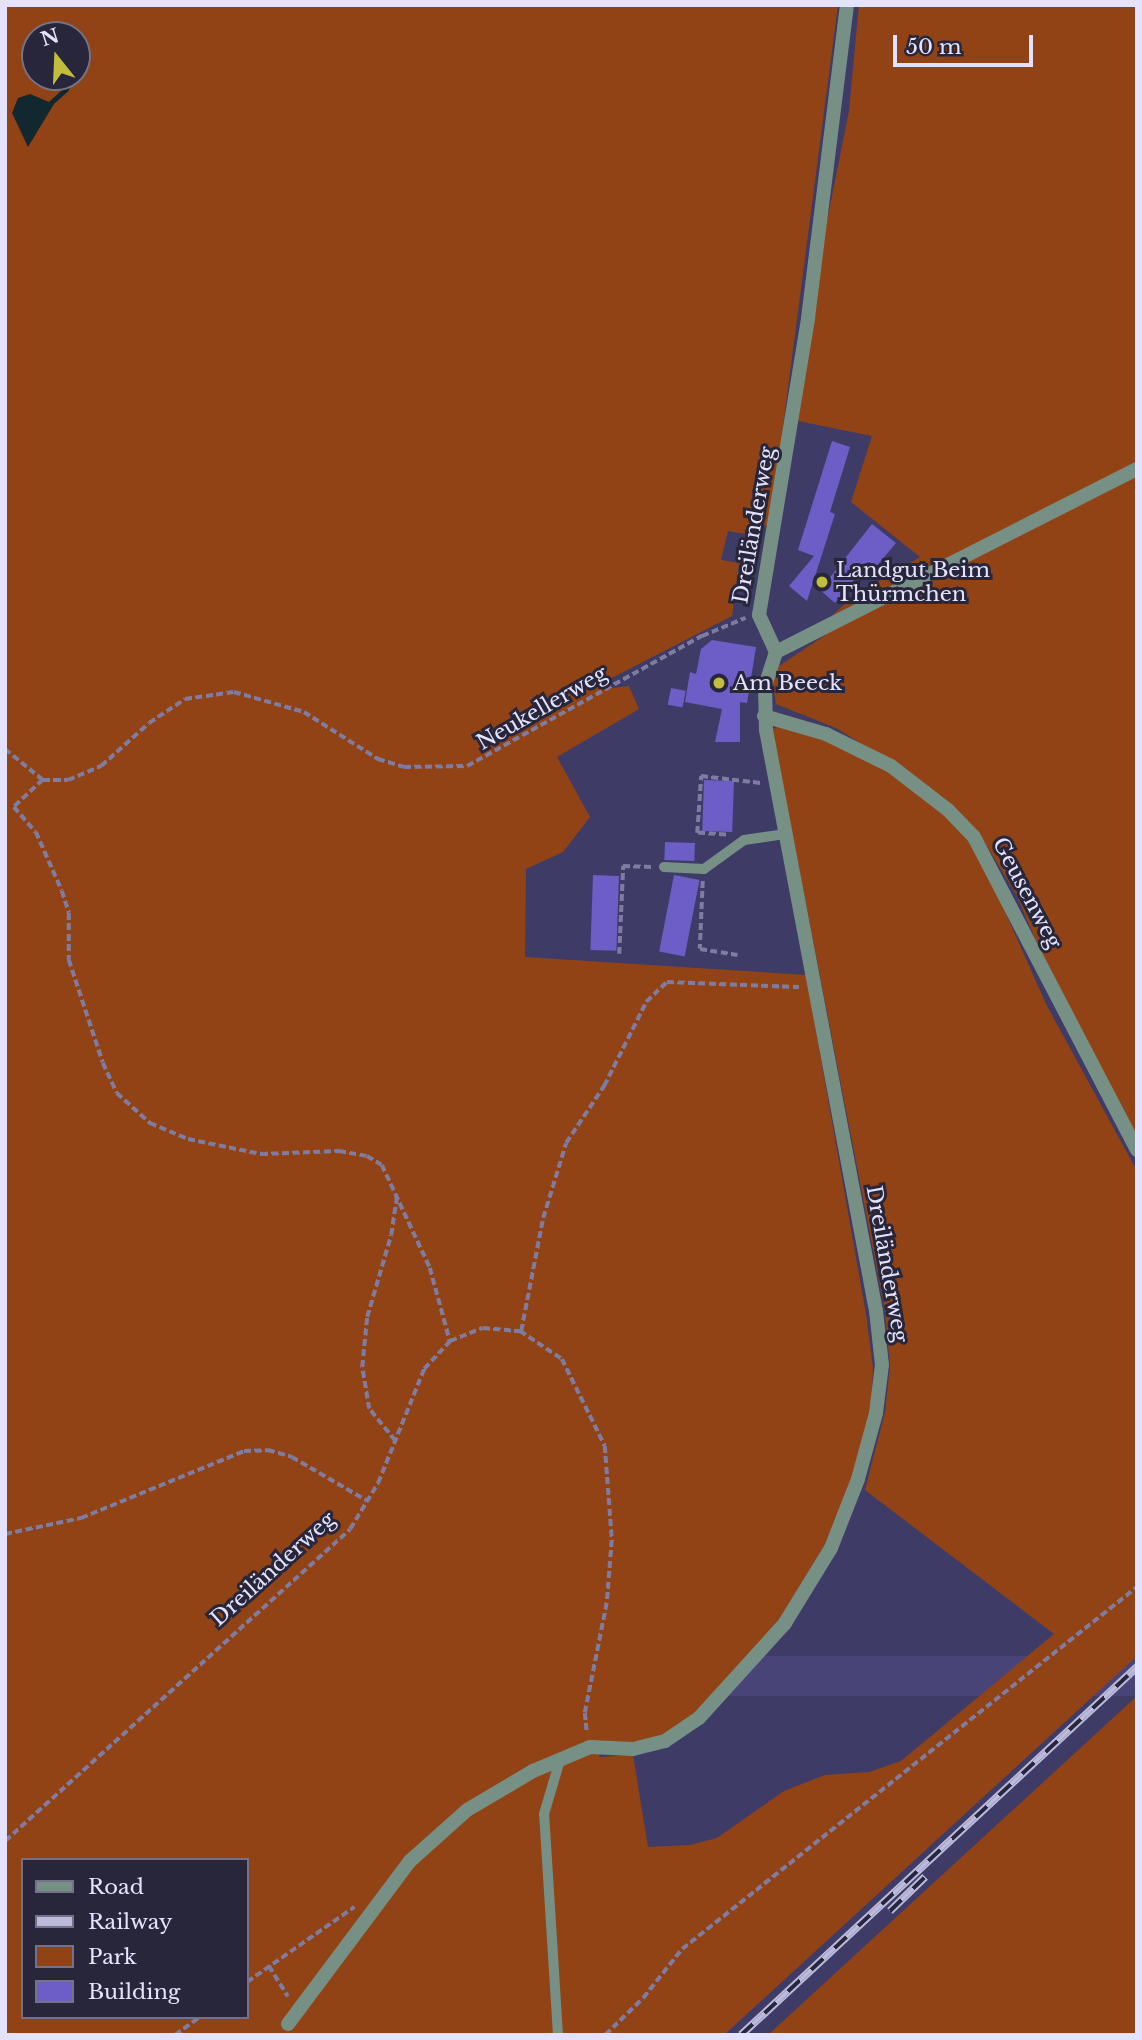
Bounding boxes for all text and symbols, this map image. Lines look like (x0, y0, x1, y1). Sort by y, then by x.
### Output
north arrow (21, 21, 91, 91)
scale bar (897, 21, 1037, 65)
text: N (38, 24, 62, 51)
text: 50 m (906, 34, 961, 60)
street label: Dreiländerweg (728, 445, 780, 605)
place label: Landgut Beim Thürmchen (836, 557, 990, 607)
marker: Landgut Beim Thürmchen (814, 574, 830, 590)
street label: Neukellerweg (472, 660, 612, 756)
place label: Am Beeck (733, 670, 842, 696)
marker: Am Beeck (711, 675, 727, 691)
street label: Geusenweg (987, 833, 1067, 953)
street label: Dreiländerweg (861, 1184, 913, 1344)
street label: Dreiländerweg (206, 1506, 340, 1632)
legend (21, 1858, 248, 2019)
text: Road (88, 1874, 144, 1900)
text: Railway (88, 1909, 172, 1935)
text: Park (88, 1944, 137, 1970)
text: Building (88, 1979, 180, 2005)

